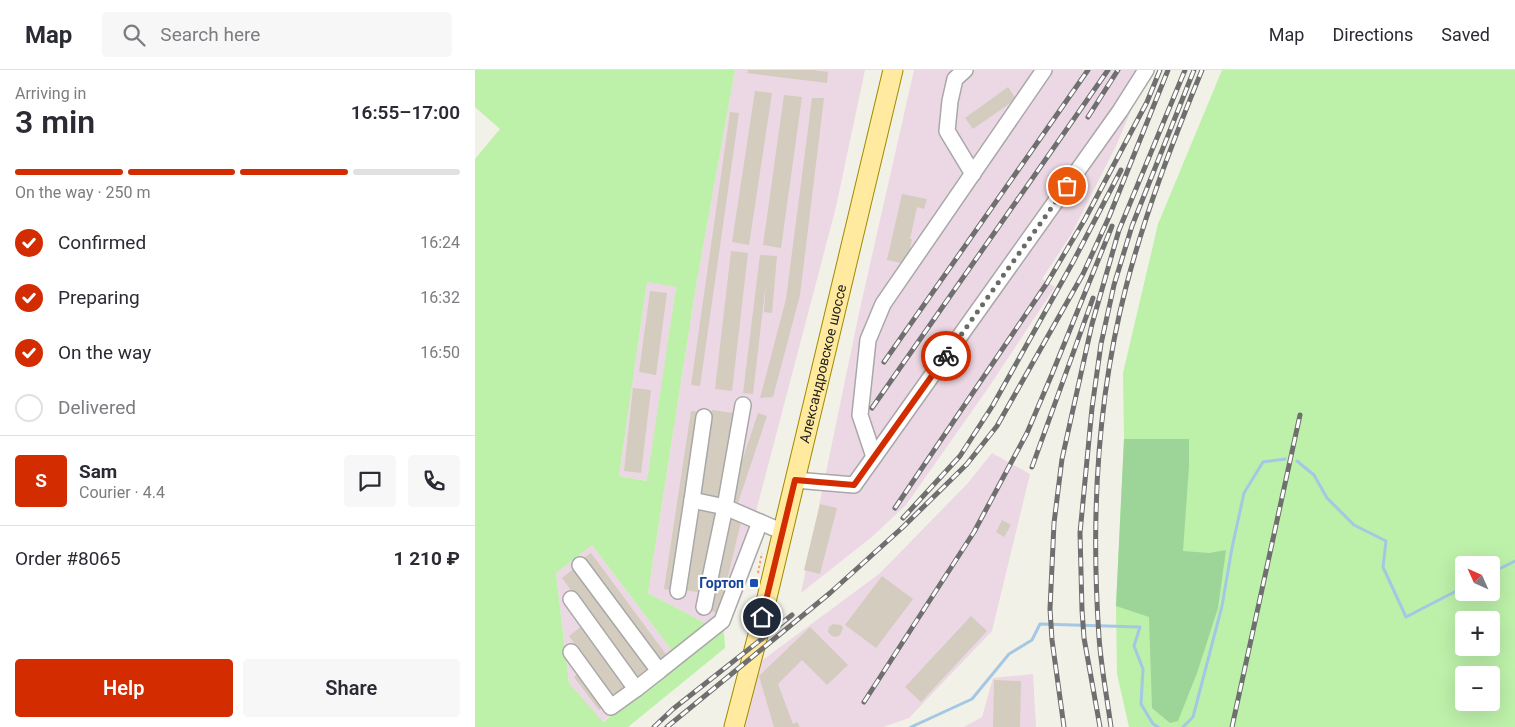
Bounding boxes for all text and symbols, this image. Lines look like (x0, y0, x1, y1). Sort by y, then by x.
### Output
search box (102, 12, 452, 57)
text: Map (25, 21, 72, 49)
icon: search (120, 21, 148, 49)
text: Search here (160, 23, 260, 46)
text: Map (1269, 24, 1304, 45)
text: Directions (1332, 24, 1413, 45)
text: Saved (1441, 24, 1490, 45)
text: Arriving in (15, 84, 86, 103)
text: 16:55–17:00 (351, 101, 460, 124)
text: 3 min (15, 103, 95, 141)
pin (1046, 165, 1088, 207)
icon: bag (1053, 172, 1081, 200)
text: On the way · 250 m (15, 183, 151, 202)
icon: check (15, 229, 43, 257)
text: Confirmed (58, 231, 146, 254)
text: 16:24 (420, 233, 460, 252)
street label: Александровское шоссе (796, 283, 850, 445)
icon: check (15, 284, 43, 312)
text: Preparing (58, 286, 140, 309)
text: 16:32 (420, 288, 460, 307)
courier (921, 331, 971, 381)
icon: check (15, 339, 43, 367)
text: On the way (58, 341, 151, 364)
icon: bike (932, 342, 960, 370)
text: 16:50 (420, 343, 460, 362)
text: Delivered (58, 396, 136, 419)
button: chat (344, 455, 396, 507)
button: phone (408, 455, 460, 507)
text: Sam (79, 460, 117, 483)
text: S (35, 469, 47, 492)
text: Courier · 4.4 (79, 483, 165, 502)
text: Order #8065 (15, 547, 121, 570)
text: 1 210 ₽ (394, 547, 460, 570)
north arrow (1455, 556, 1500, 601)
map controls (1455, 556, 1500, 711)
place label: Гортоп (699, 575, 744, 591)
marker: Гортоп (748, 577, 760, 589)
pin (741, 596, 783, 638)
icon: home (748, 603, 776, 631)
button: + (1455, 611, 1500, 656)
button: Help (15, 659, 233, 717)
button: Share (243, 659, 460, 717)
button: − (1455, 666, 1500, 711)

